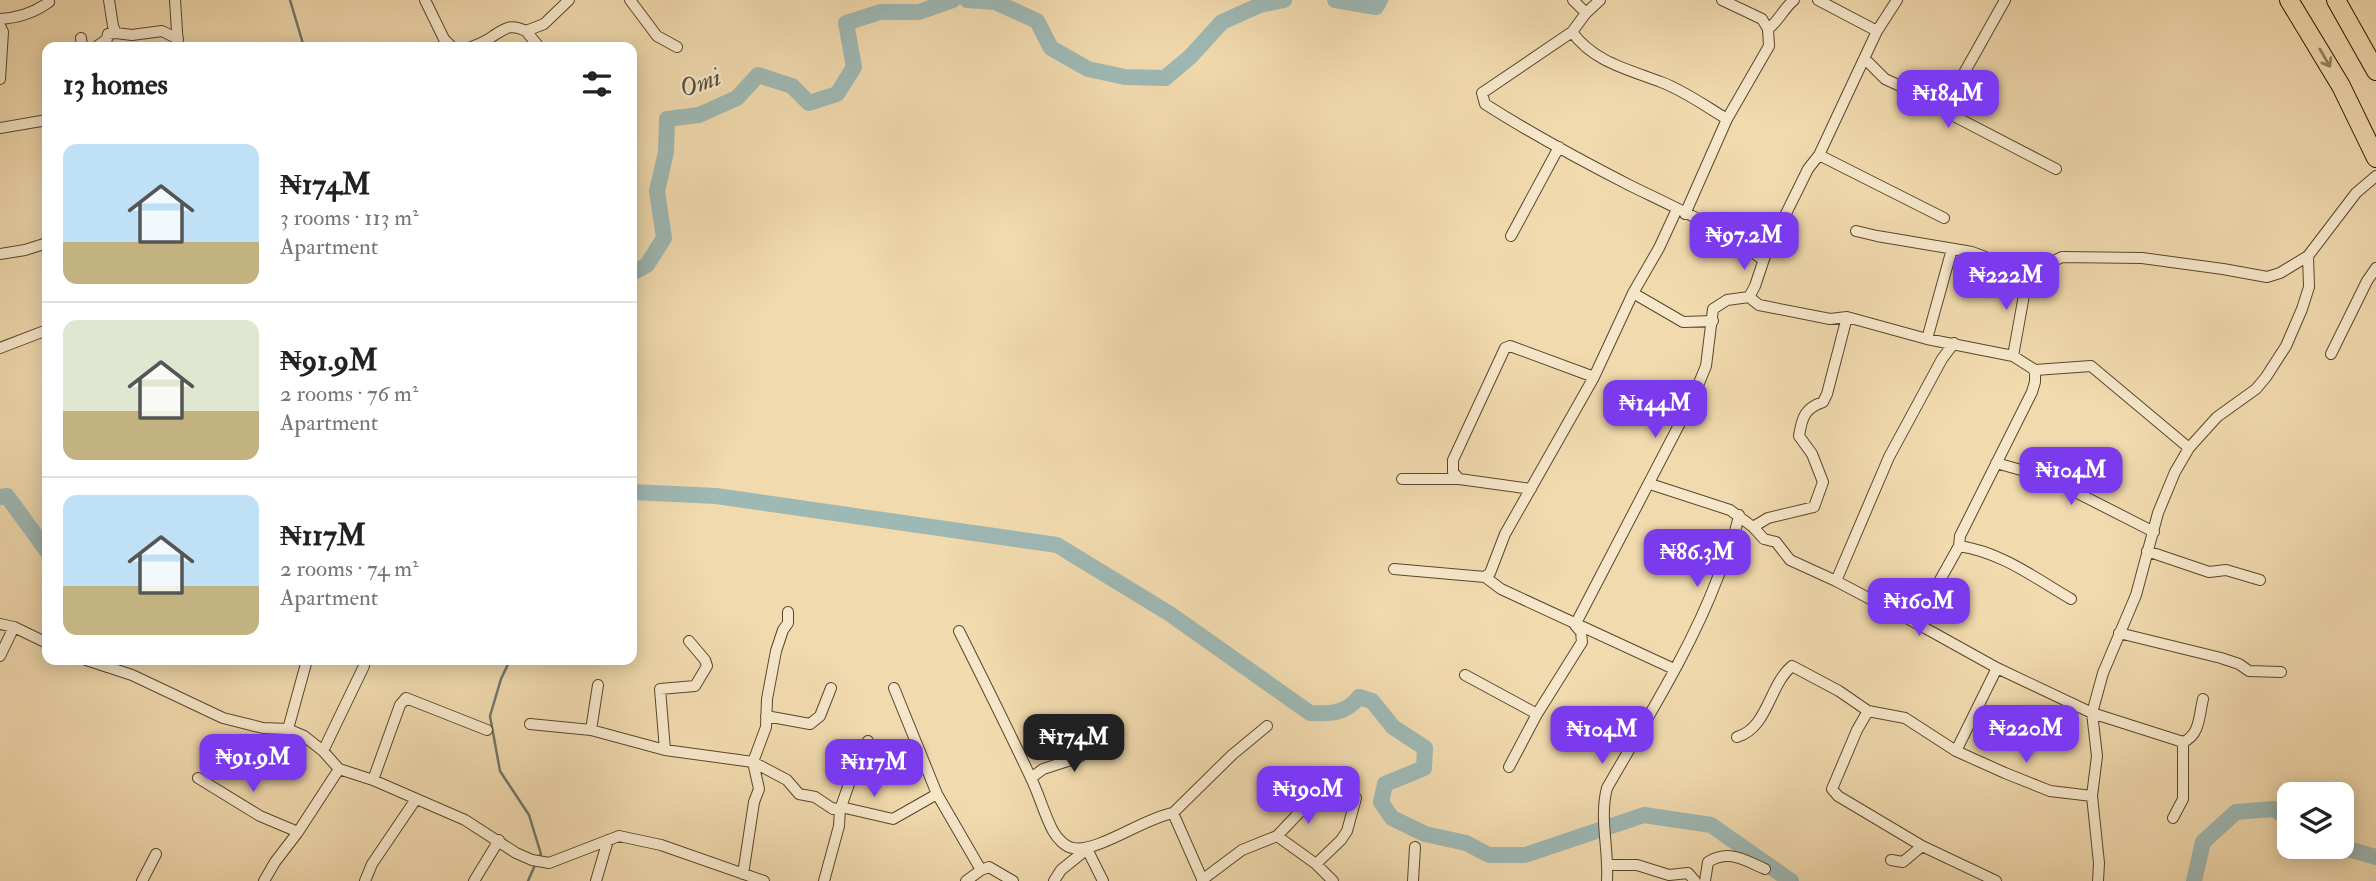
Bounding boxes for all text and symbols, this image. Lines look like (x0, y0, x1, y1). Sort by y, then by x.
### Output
one-way arrow (2318, 48, 2332, 68)
water label: Omi (675, 61, 725, 105)
icon: filters (578, 65, 616, 103)
text: 13 homes (63, 66, 168, 103)
pin: ₦184M (1899, 71, 1997, 130)
text: ₦184M (1913, 78, 1983, 107)
text: ₦174M (280, 166, 371, 203)
icon: home (119, 172, 203, 256)
text: 3 rooms · 113 m² (280, 203, 419, 232)
pin: ₦97.2M (1687, 212, 1801, 272)
text: ₦97.2M (1706, 220, 1782, 249)
text: Apartment (280, 232, 378, 261)
pin: ₦222M (1957, 252, 2055, 312)
text: ₦222M (1969, 260, 2043, 289)
text: ₦91.9M (280, 342, 378, 379)
icon: home (119, 348, 203, 432)
text: 2 rooms · 76 m² (280, 379, 418, 408)
pin: ₦144M (1606, 380, 1704, 440)
text: ₦144M (1619, 388, 1691, 417)
text: Apartment (280, 408, 378, 437)
pin: ₦104M (2022, 448, 2120, 507)
text: ₦104M (2035, 455, 2107, 484)
text: ₦117M (280, 517, 366, 554)
icon: home (119, 523, 203, 607)
pin: ₦86.3M (1640, 530, 1754, 589)
text: ₦86.3M (1660, 537, 1734, 566)
text: 2 rooms · 74 m² (280, 554, 419, 583)
pin: ₦160M (1870, 578, 1968, 638)
text: Apartment (280, 583, 378, 612)
text: ₦160M (1884, 586, 1954, 615)
pin: ₦104M (1553, 706, 1651, 766)
pin: ₦220M (1977, 706, 2075, 765)
text: ₦220M (1989, 713, 2063, 742)
pin: ₦174M (1025, 714, 1123, 774)
text: ₦104M (1566, 714, 1638, 743)
text: ₦174M (1039, 722, 1109, 751)
pin: ₦91.9M (196, 734, 310, 794)
pin: ₦117M (825, 740, 923, 799)
text: ₦91.9M (215, 742, 291, 771)
text: ₦117M (841, 747, 907, 776)
pin: ₦190M (1259, 766, 1357, 826)
text: ₦190M (1273, 774, 1343, 803)
map controls (2277, 782, 2354, 859)
button: layers (2277, 782, 2354, 859)

